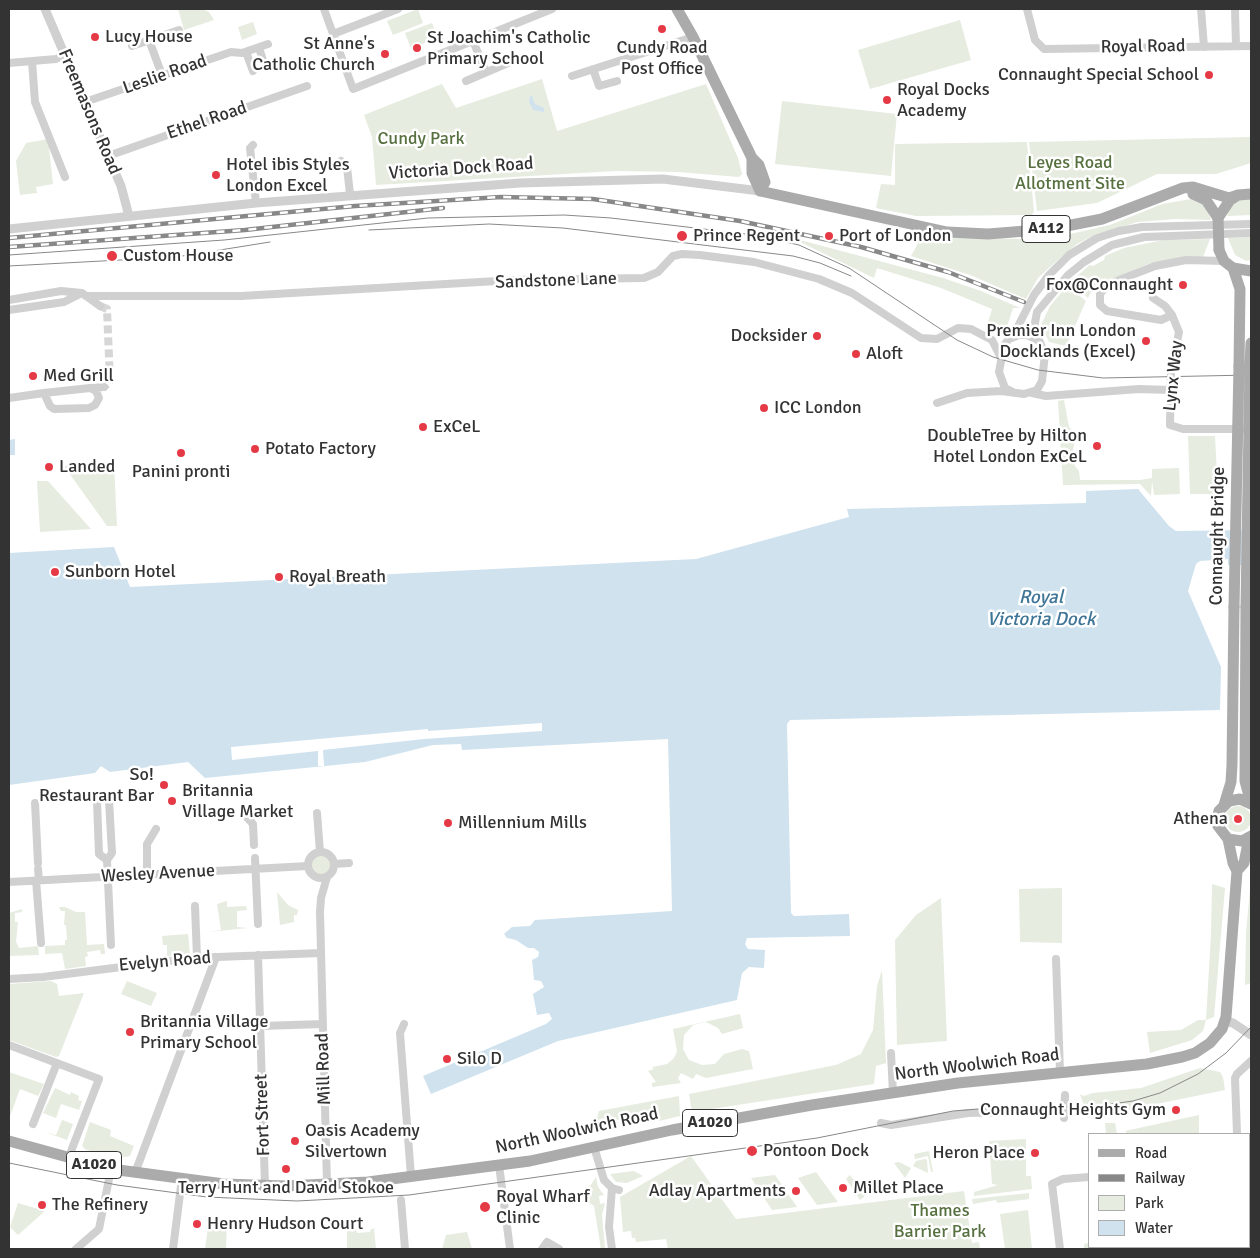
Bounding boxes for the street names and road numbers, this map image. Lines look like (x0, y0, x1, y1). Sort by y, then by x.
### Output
street label: Royal Road (1100, 35, 1186, 59)
street label: Freemasons Road (53, 46, 125, 178)
street label: Leslie Road (120, 51, 210, 99)
street label: Ethel Road (164, 97, 250, 145)
street label: Victoria Dock Road (388, 153, 534, 185)
road number: A112 (1022, 215, 1070, 242)
street label: Sandstone Lane (495, 268, 617, 294)
street label: Lynx Way (1160, 340, 1188, 412)
street label: Connaught Bridge (1206, 466, 1230, 606)
street label: Wesley Avenue (100, 860, 216, 888)
street label: Evelyn Road (118, 947, 212, 977)
street label: Mill Road (312, 1033, 336, 1105)
street label: North Woolwich Road (893, 1044, 1061, 1086)
street label: Fort Street (251, 1073, 275, 1157)
street label: North Woolwich Road (494, 1103, 660, 1159)
road number: A1020 (682, 1110, 738, 1136)
road number: A1020 (66, 1152, 122, 1178)

